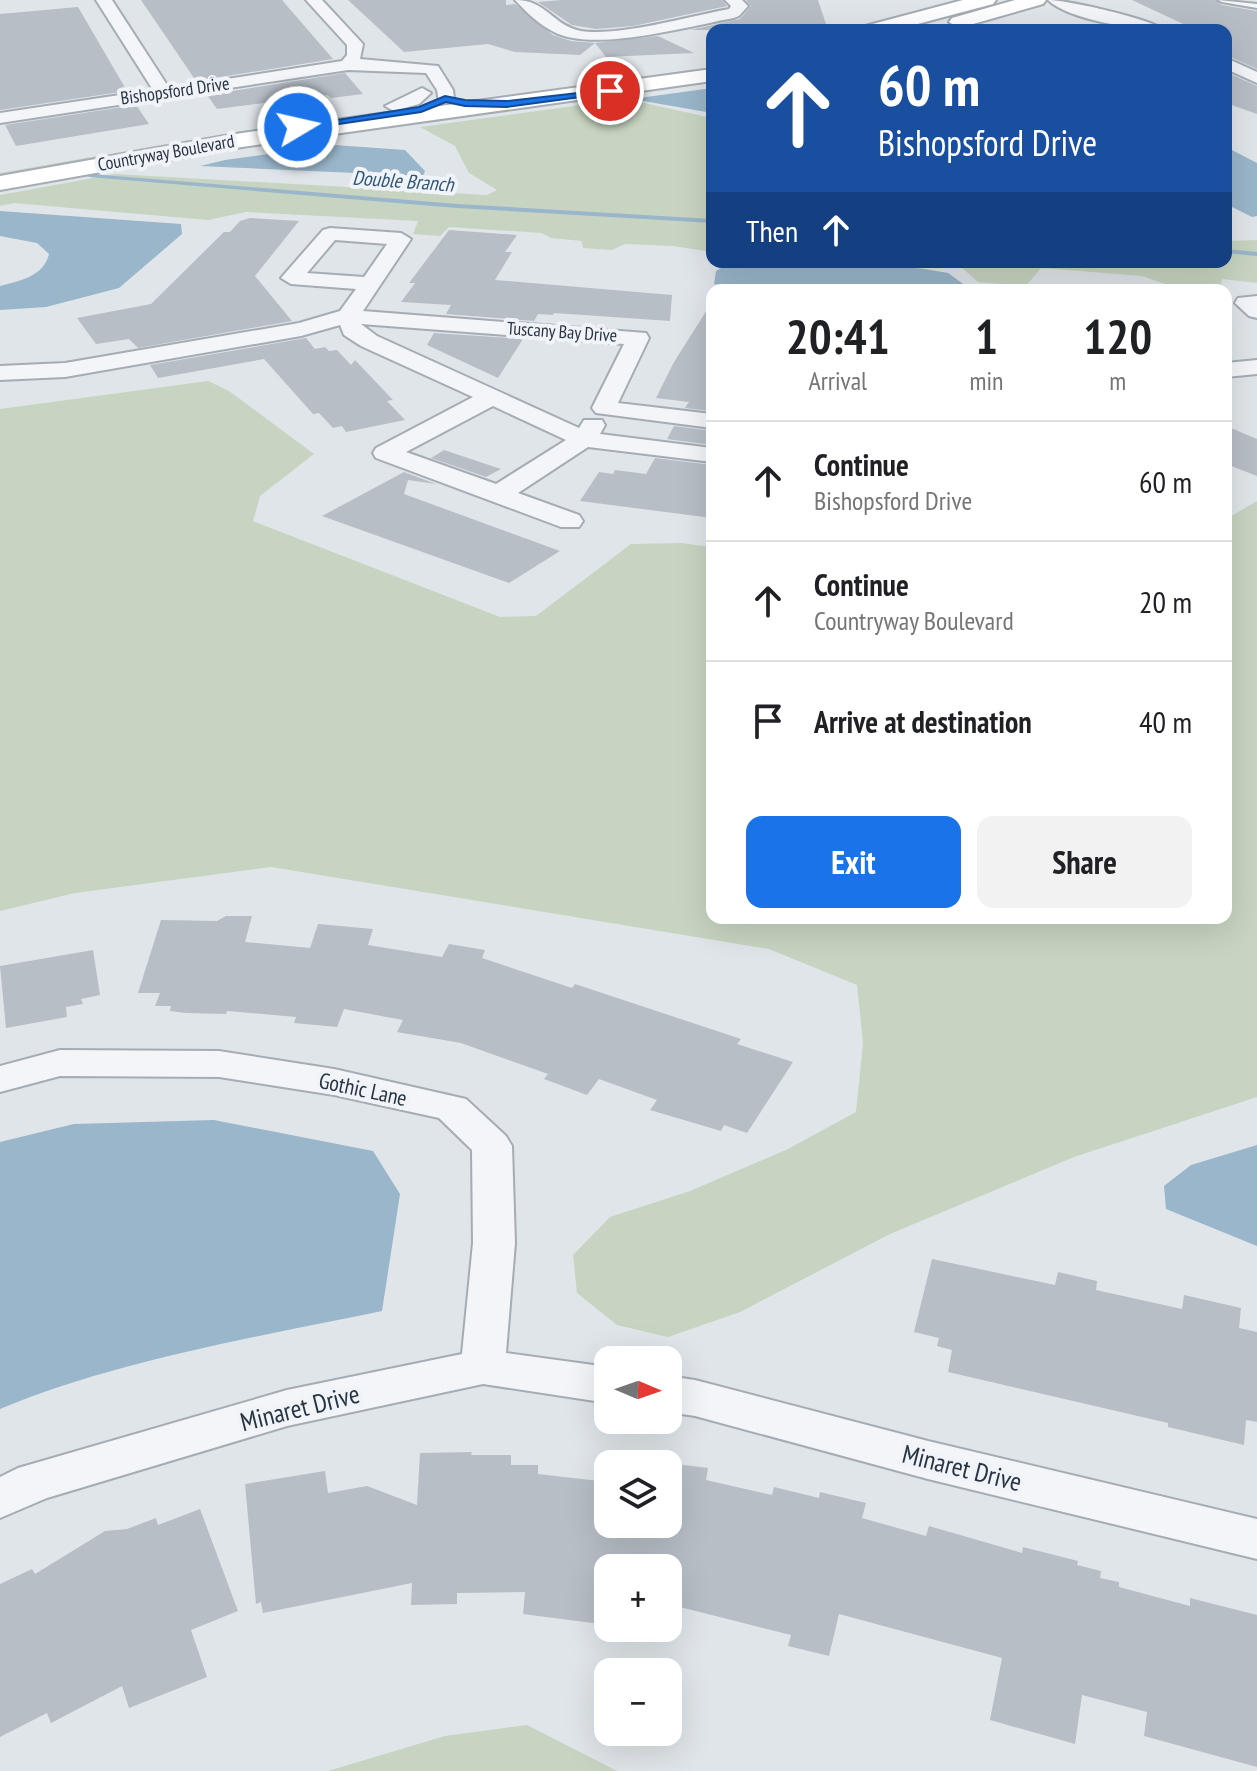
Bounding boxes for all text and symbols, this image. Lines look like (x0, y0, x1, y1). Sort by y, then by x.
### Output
text: 60 m (878, 49, 980, 121)
icon: ahead (746, 56, 850, 160)
pin (576, 57, 644, 125)
icon: arrive (588, 69, 632, 113)
street label: Bishopsford Drive (119, 71, 231, 110)
position arrow (256, 85, 340, 169)
text: Bishopsford Drive (878, 119, 1097, 166)
street label: Countryway Boulevard (96, 129, 236, 176)
water label: Double Branch (352, 164, 456, 198)
icon: ahead (814, 208, 858, 252)
text: Then (746, 211, 798, 250)
text: 20:41 (786, 305, 890, 367)
text: 1 (975, 305, 998, 367)
text: 120 (1083, 305, 1152, 367)
street label: Tuscany Bay Drive (506, 316, 618, 347)
text: Arrival (808, 364, 867, 397)
text: min (969, 364, 1003, 397)
text: m (1109, 364, 1126, 397)
text: Continue (814, 445, 909, 484)
icon: ahead (746, 459, 790, 503)
text: 60 m (1139, 462, 1192, 501)
text: Bishopsford Drive (814, 484, 972, 517)
text: Continue (814, 565, 909, 604)
icon: ahead (746, 579, 790, 623)
text: 20 m (1139, 582, 1192, 621)
text: Countryway Boulevard (814, 604, 1014, 637)
icon: arrive (746, 699, 790, 743)
text: Arrive at destination (814, 702, 1032, 741)
text: 40 m (1139, 702, 1192, 741)
button: Exit (746, 816, 961, 908)
button: Share (977, 816, 1192, 908)
street label: Gothic Lane (316, 1066, 410, 1112)
north arrow (594, 1346, 682, 1434)
map controls (594, 1346, 682, 1746)
street label: Minaret Drive (237, 1377, 363, 1438)
street label: Minaret Drive (899, 1437, 1025, 1498)
button: layers (594, 1450, 682, 1538)
button: + (594, 1554, 682, 1642)
button: − (594, 1658, 682, 1746)

